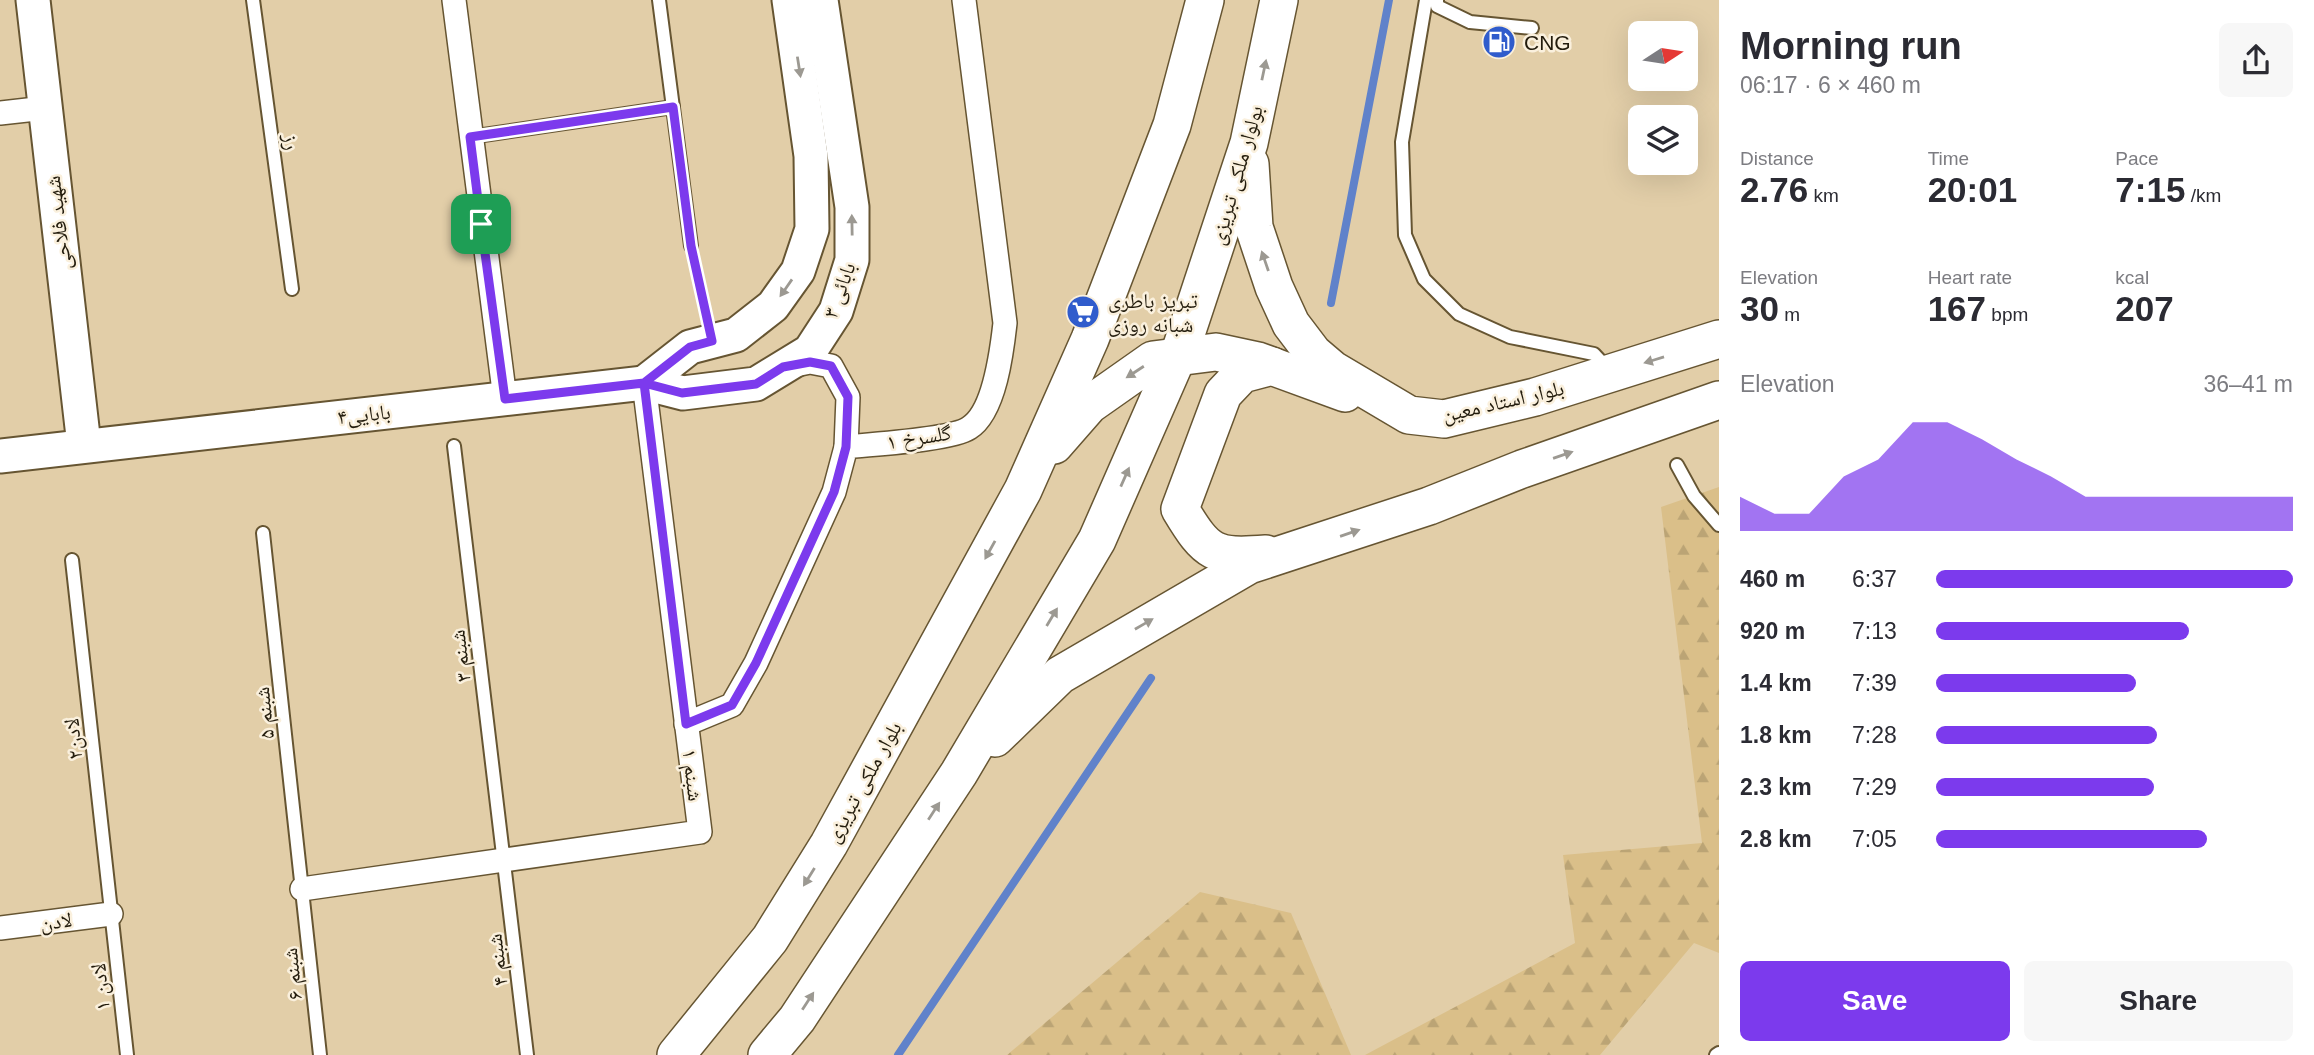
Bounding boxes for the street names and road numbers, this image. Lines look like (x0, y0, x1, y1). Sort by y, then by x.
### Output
street label: بولوار ملکی تبریزی (1205, 103, 1269, 248)
street label: رز (279, 131, 305, 152)
street label: شهید فلاحی (41, 174, 77, 271)
street label: بابائی ۳ (818, 259, 862, 322)
street label: بلوار استاد معین (1440, 376, 1566, 428)
street label: بابایی۴ (336, 400, 392, 430)
street label: گلسرخ ۱ (885, 421, 953, 455)
street label: شبنم ۳ (445, 628, 478, 683)
street label: شبنم ۵ (250, 685, 281, 740)
street label: لادن۲ (59, 717, 88, 761)
street label: بلوار ملکى تبریزى (820, 717, 907, 847)
street label: شبنم ۱ (675, 748, 708, 803)
street label: لادن (39, 908, 73, 935)
street label: شبنم ۴ (482, 932, 515, 987)
street label: شبنم ۶ (278, 946, 309, 1001)
street label: لادن ۱ (86, 962, 115, 1012)

